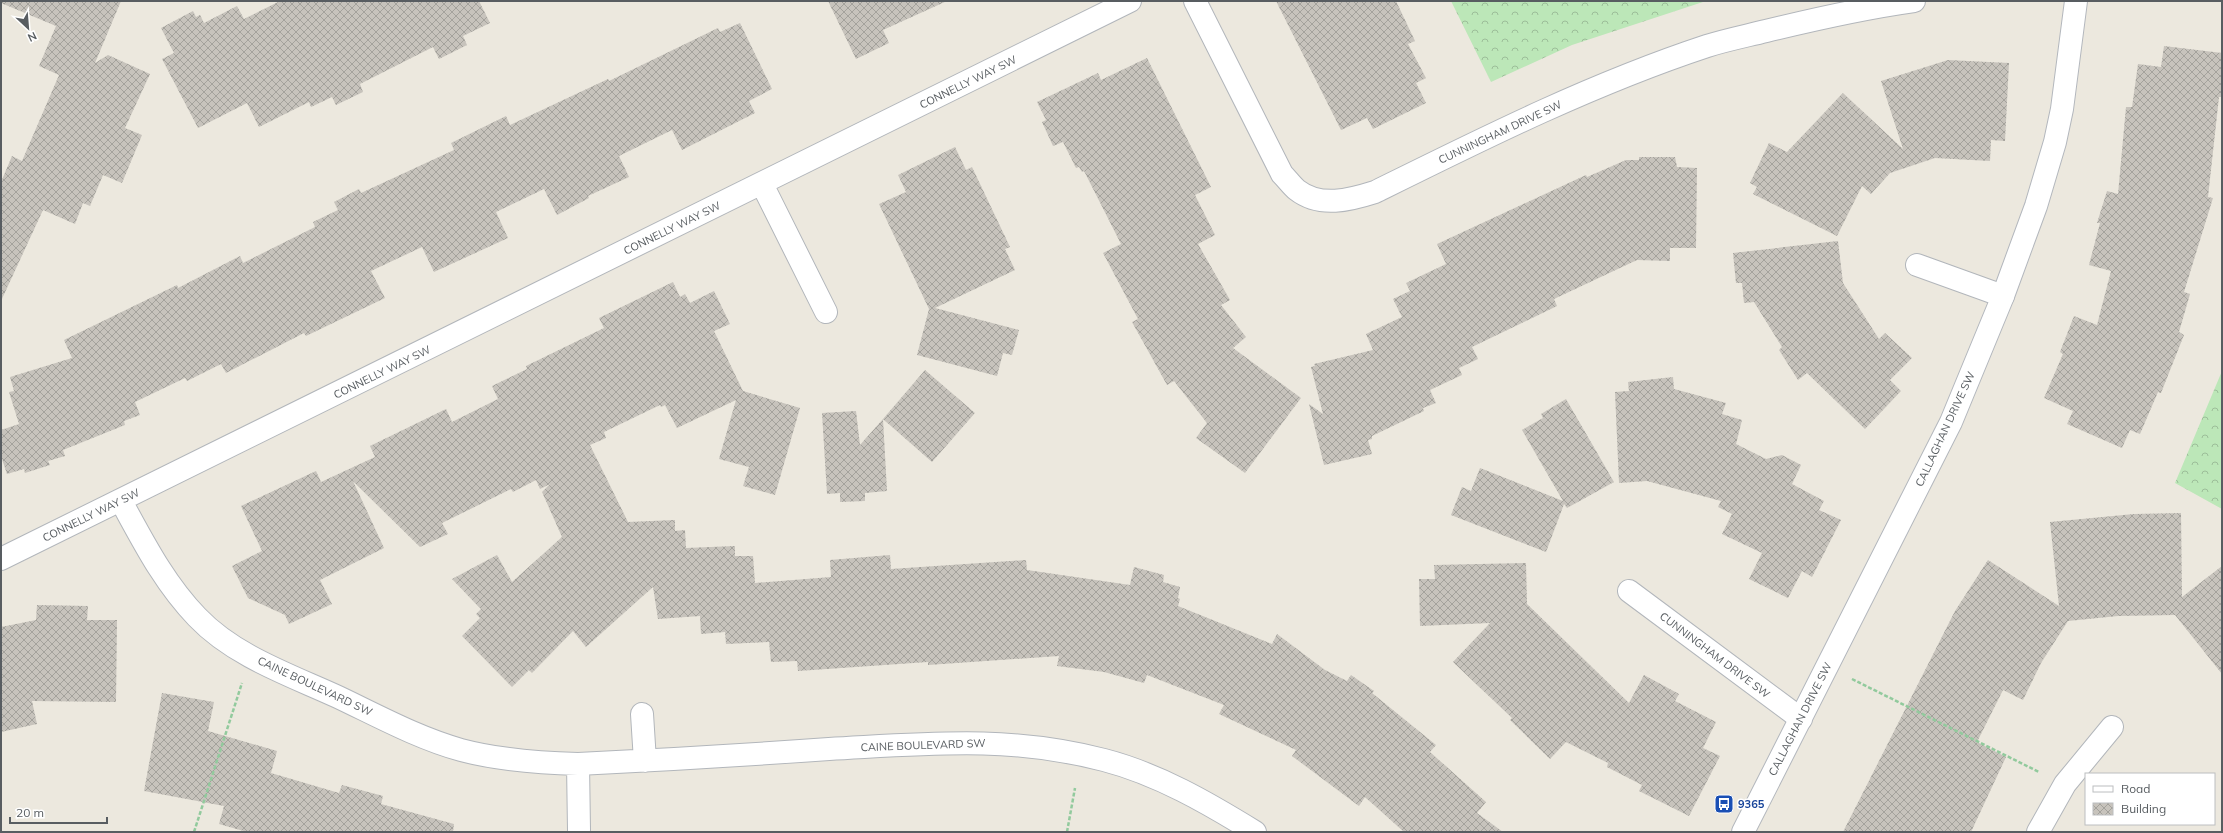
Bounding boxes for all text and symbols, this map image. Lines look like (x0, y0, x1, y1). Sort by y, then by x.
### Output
north arrow (8, 8, 48, 48)
text: N (26, 29, 39, 45)
street label: CONNELLY WAY SW (917, 52, 1019, 112)
street label: CUNNINGHAM DRIVE SW (1436, 97, 1564, 167)
street label: CONNELLY WAY SW (621, 198, 723, 258)
street label: CONNELLY WAY SW (331, 342, 433, 402)
street label: CALLAGHAN DRIVE SW (1912, 369, 1978, 489)
street label: CONNELLY WAY SW (40, 485, 142, 545)
street label: CUNNINGHAM DRIVE SW (1657, 609, 1773, 701)
street label: CAINE BOULEVARD SW (255, 653, 375, 719)
street label: CALLAGHAN DRIVE SW (1765, 660, 1835, 778)
street label: CAINE BOULEVARD SW (860, 736, 986, 754)
legend (2085, 773, 2215, 825)
text: Road (2121, 781, 2150, 796)
bus stop icon: 9365 (1713, 793, 1735, 815)
place label: 9365 (1738, 797, 1765, 811)
scale bar (10, 799, 107, 825)
text: Building (2121, 801, 2166, 816)
text: 20 m (16, 805, 44, 820)

